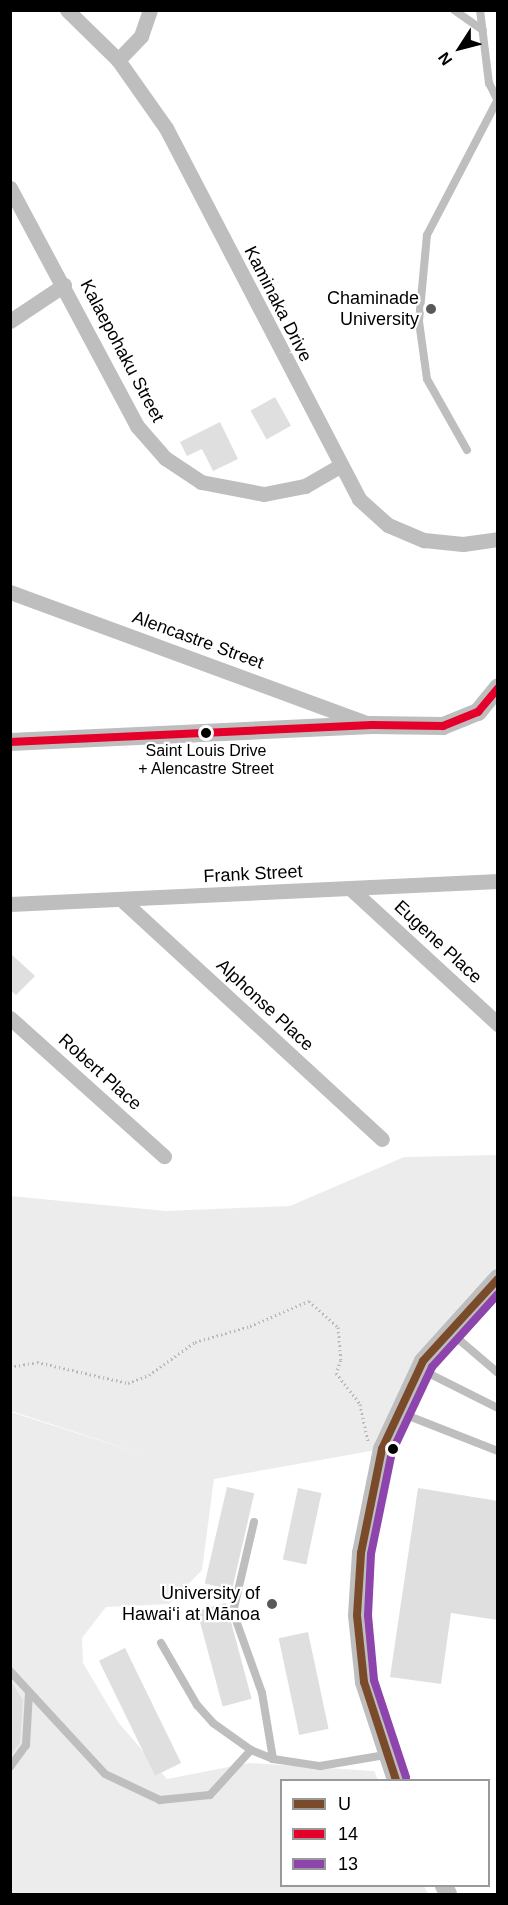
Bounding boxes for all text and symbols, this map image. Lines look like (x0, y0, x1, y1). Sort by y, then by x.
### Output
north arrow (430, 18, 490, 78)
text: N (435, 49, 455, 69)
street label: Kaminaka Drive (240, 242, 316, 366)
street label: Kalaepohaku Street (75, 276, 169, 426)
place label: Chaminade University (327, 288, 419, 330)
marker: Chaminade University (424, 302, 438, 316)
street label: Alencastre Street (129, 606, 267, 674)
marker: Saint Louis Drive + Alencastre Street (200, 727, 212, 739)
place label: Saint Louis Drive + Alencastre Street (138, 741, 274, 779)
street label: Frank Street (203, 861, 303, 887)
street label: Eugene Place (390, 896, 486, 988)
street label: Alphonse Place (212, 954, 318, 1056)
street label: Robert Place (54, 1029, 146, 1115)
unlabelled marker (387, 1443, 399, 1455)
place label: University of Hawaiʻi at Mānoa (122, 1583, 260, 1626)
marker: University of Hawaiʻi at Mānoa (265, 1597, 279, 1611)
legend (280, 1779, 490, 1887)
text: U (338, 1794, 351, 1814)
text: 14 (338, 1824, 358, 1844)
text: 13 (338, 1854, 358, 1874)

